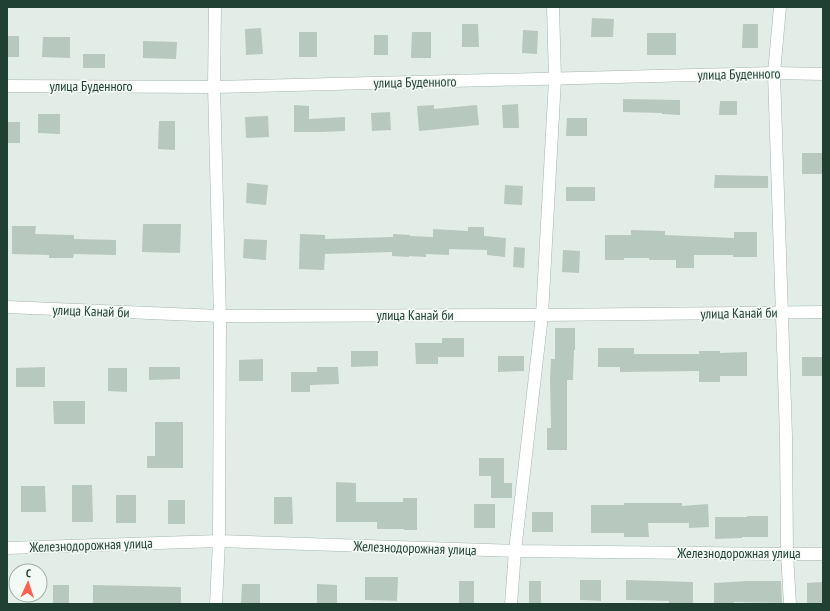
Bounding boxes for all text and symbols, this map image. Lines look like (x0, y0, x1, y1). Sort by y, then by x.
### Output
street label: улица Буденного (697, 64, 781, 84)
street label: улица Буденного (373, 72, 457, 92)
street label: улица Буденного (49, 77, 133, 95)
street label: улица Канай би (52, 301, 130, 321)
street label: улица Канай би (700, 303, 778, 323)
street label: улица Канай би (376, 306, 454, 324)
street label: Железнодорожная улица (28, 534, 153, 556)
street label: Железнодорожная улица (352, 537, 477, 559)
street label: Железнодорожная улица (676, 544, 801, 562)
north arrow (8, 563, 48, 603)
text: С (26, 566, 31, 580)

